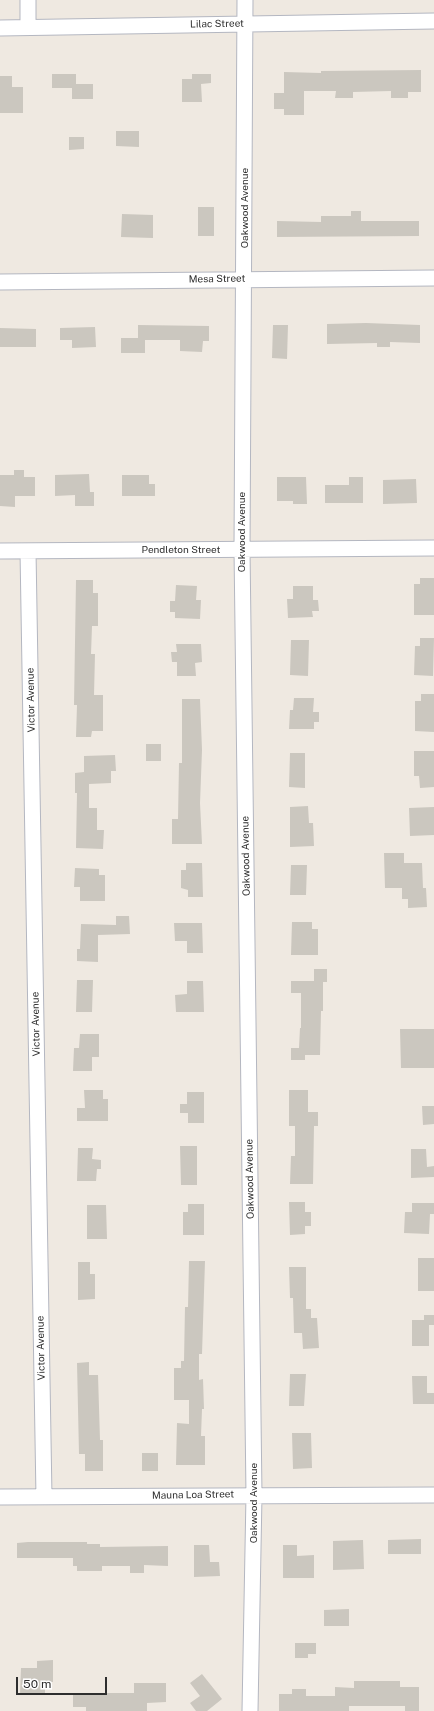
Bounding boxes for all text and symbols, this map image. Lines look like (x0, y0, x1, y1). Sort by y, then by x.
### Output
street label: Lilac Street (190, 18, 244, 30)
street label: Oakwood Avenue (239, 168, 251, 248)
street label: Mesa Street (189, 273, 245, 285)
street label: Oakwood Avenue (236, 492, 248, 572)
street label: Pendleton Street (142, 544, 220, 556)
street label: Victor Avenue (24, 668, 38, 732)
street label: Oakwood Avenue (239, 816, 253, 896)
street label: Victor Avenue (29, 992, 43, 1056)
street label: Oakwood Avenue (243, 1139, 257, 1219)
street label: Victor Avenue (34, 1316, 48, 1380)
street label: Oakwood Avenue (248, 1463, 260, 1543)
street label: Mauna Loa Street (152, 1488, 234, 1502)
scale bar (18, 1669, 109, 1695)
text: 50 m (23, 1677, 51, 1691)

